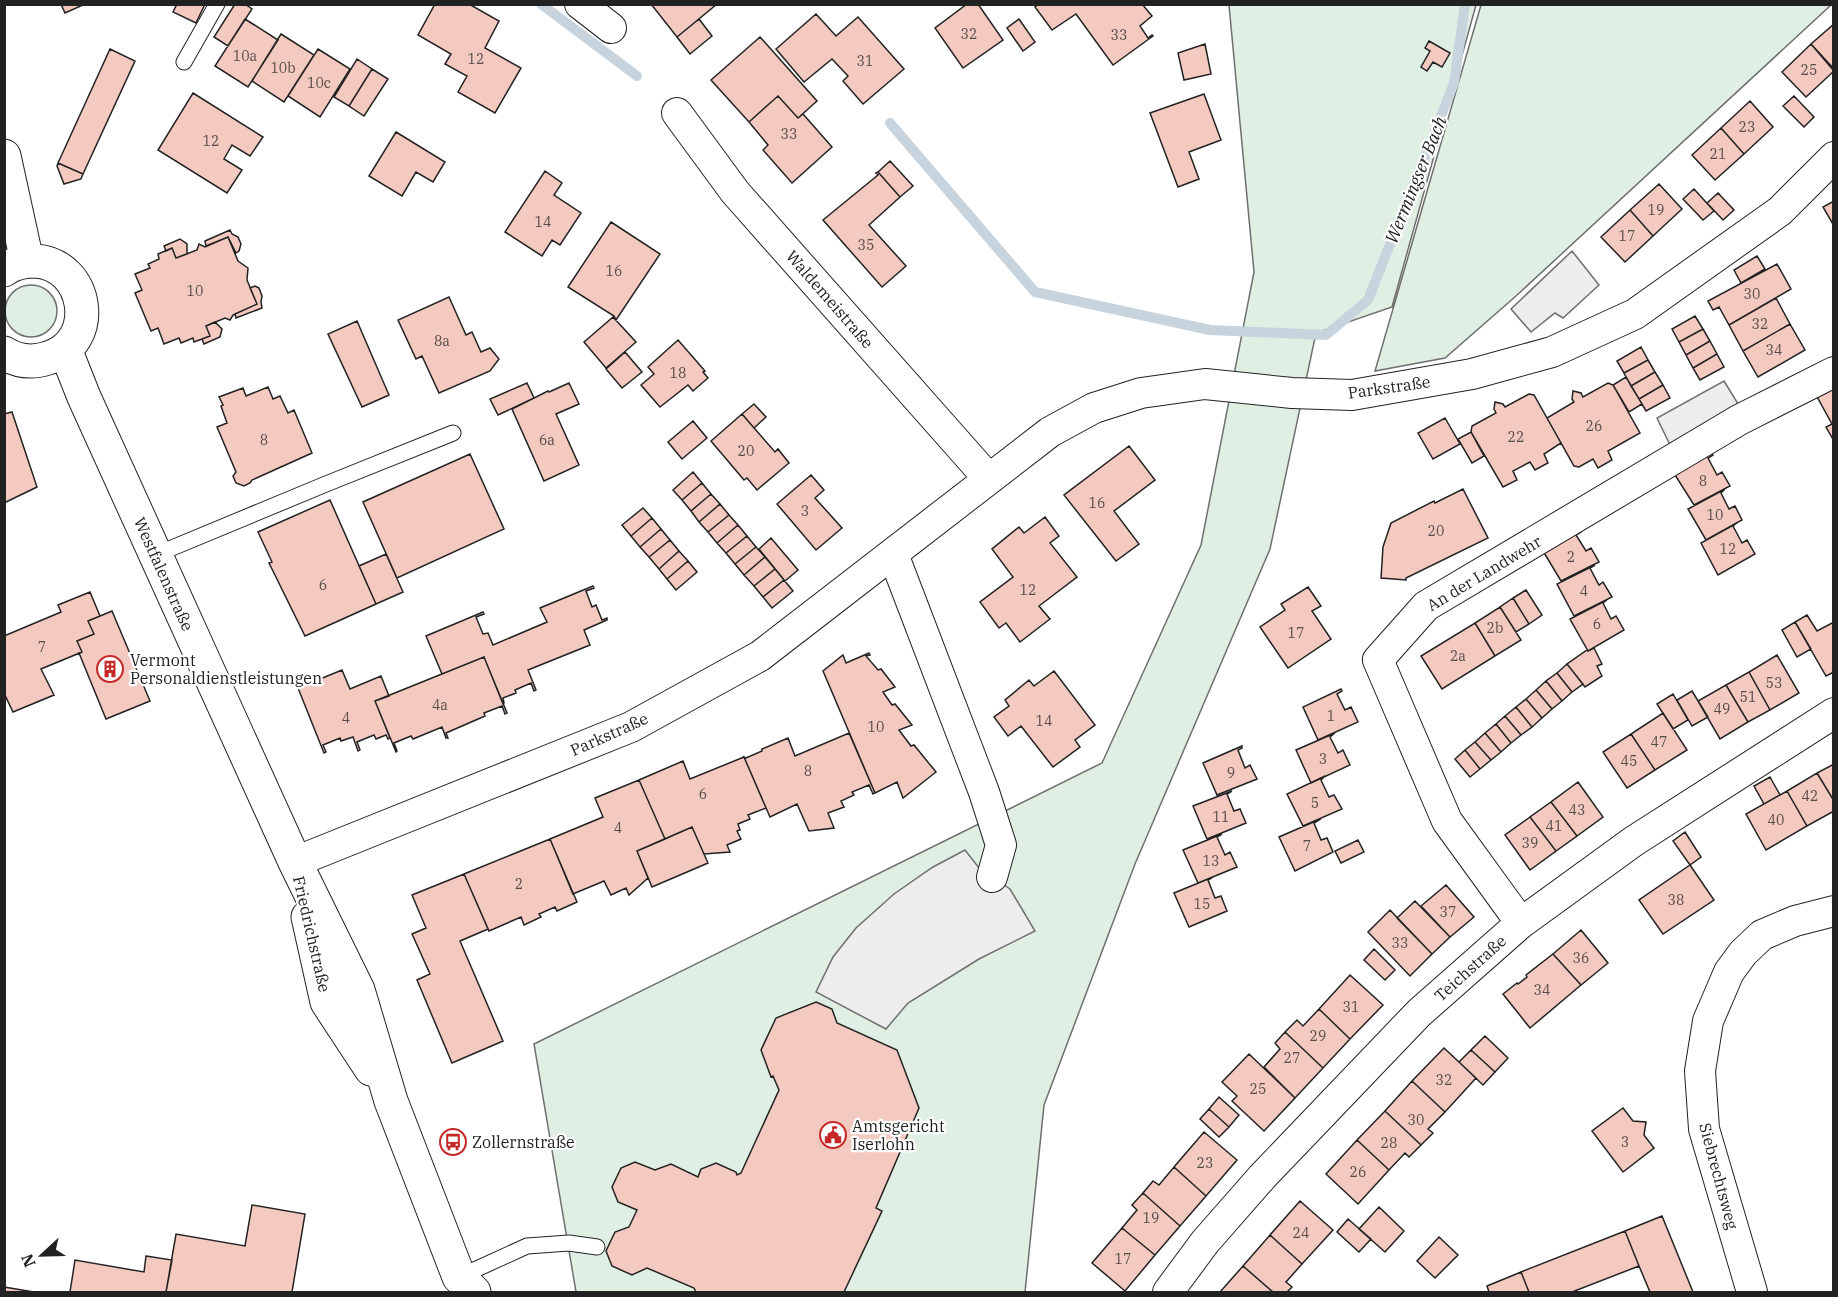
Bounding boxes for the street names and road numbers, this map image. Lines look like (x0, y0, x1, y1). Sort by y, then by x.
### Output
street label: Waldemeistraße (782, 246, 878, 352)
street label: Parkstraße (1347, 371, 1431, 403)
street label: Westfalenstraße (130, 514, 198, 634)
street label: An der Landwehr (1423, 531, 1545, 615)
street label: Parkstraße (567, 708, 651, 760)
street label: Friedrichstraße (289, 874, 335, 994)
street label: Teichstraße (1430, 931, 1510, 1005)
street label: Siebrechtsweg (1695, 1121, 1743, 1232)

